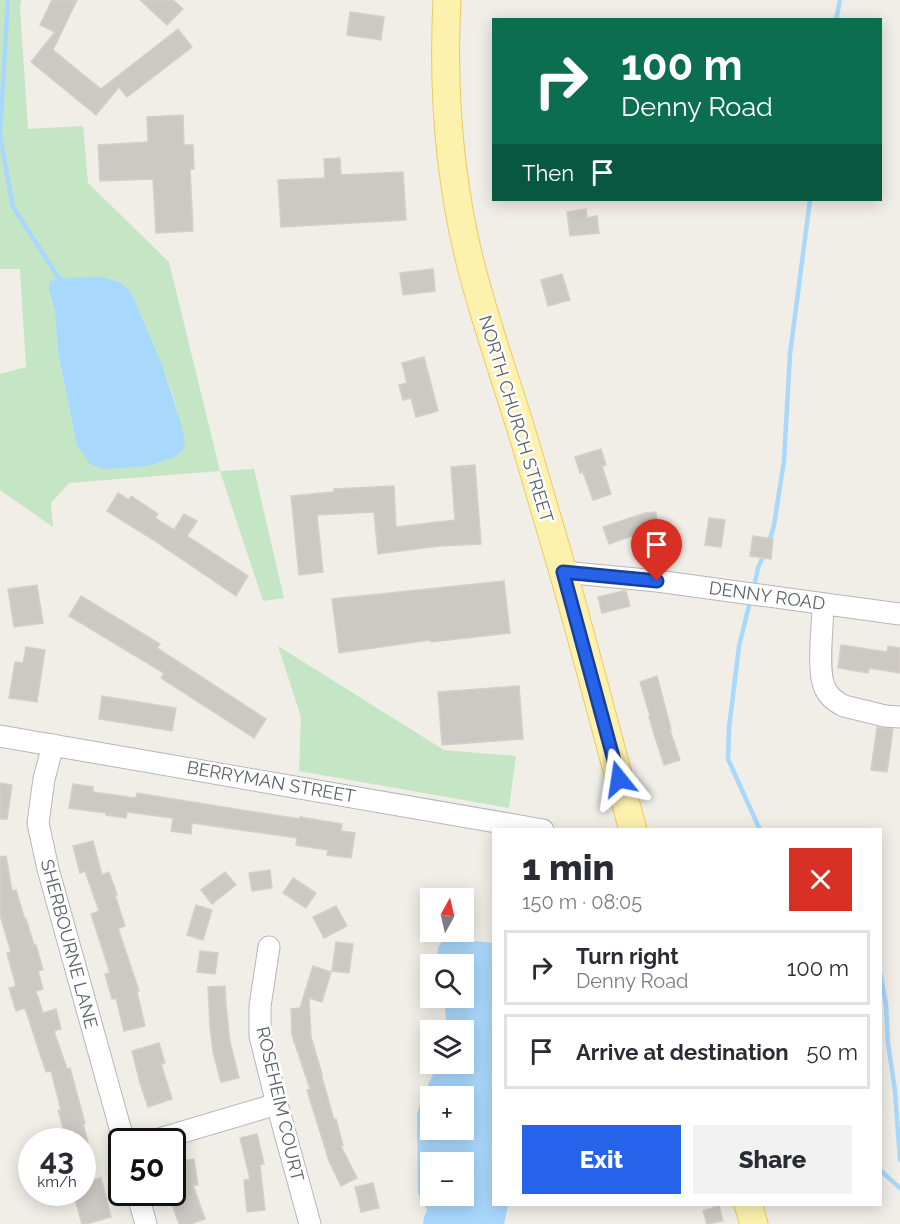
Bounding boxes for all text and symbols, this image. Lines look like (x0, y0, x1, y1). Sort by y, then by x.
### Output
text: 100 m (621, 41, 743, 90)
icon: right (522, 42, 600, 120)
text: Denny Road (621, 91, 773, 122)
icon: arrive (586, 156, 619, 189)
text: Then (522, 160, 574, 186)
street label: NORTH CHURCH STREET (475, 313, 558, 525)
pin (631, 519, 682, 581)
icon: arrive (640, 528, 673, 561)
street label: DENNY ROAD (708, 577, 827, 614)
position arrow (587, 747, 651, 811)
street label: BERRYMAN STREET (185, 756, 357, 807)
text: 1 min (522, 846, 614, 888)
button: close (789, 848, 852, 911)
street label: SHERBOURNE LANE (37, 857, 102, 1031)
north arrow (420, 888, 474, 942)
map controls (420, 888, 474, 1206)
text: 150 m · 08:05 (522, 890, 642, 914)
text: Turn right (576, 943, 679, 969)
icon: right (525, 951, 558, 984)
button: search (420, 954, 474, 1008)
text: 100 m (787, 955, 849, 981)
text: Denny Road (576, 969, 689, 993)
button: layers (420, 1020, 474, 1074)
street label: ROSEHEIM COURT (252, 1024, 309, 1183)
icon: arrive (525, 1035, 558, 1068)
text: Arrive at destination (576, 1039, 789, 1065)
text: 50 m (807, 1039, 858, 1065)
button: + (420, 1086, 474, 1140)
button: Exit (522, 1125, 681, 1194)
button: Share (693, 1125, 852, 1194)
speed limit sign: 50 (108, 1128, 186, 1206)
text: 43 (40, 1142, 74, 1177)
button: − (420, 1152, 474, 1206)
text: km/h (37, 1173, 77, 1191)

